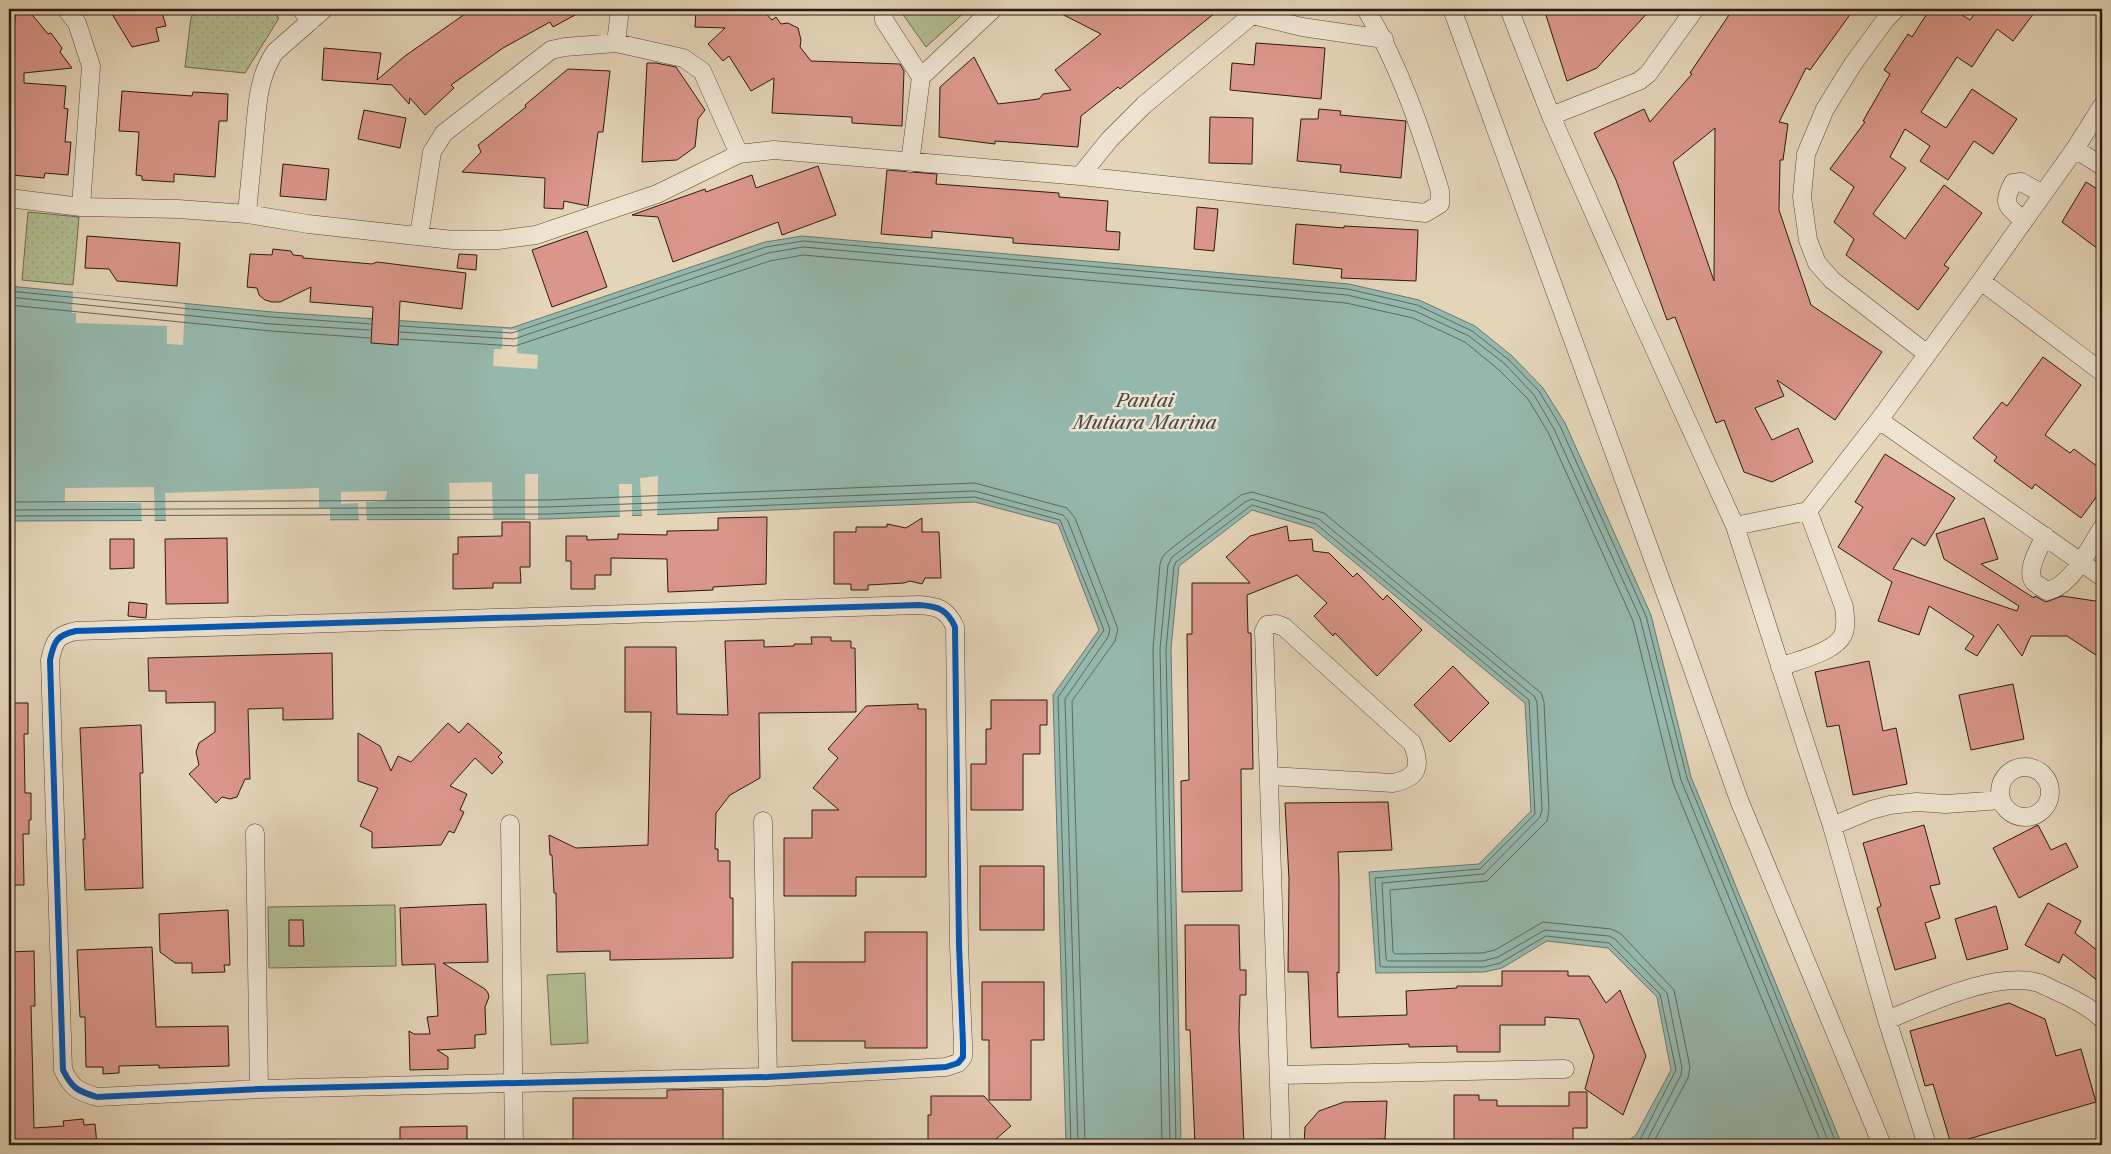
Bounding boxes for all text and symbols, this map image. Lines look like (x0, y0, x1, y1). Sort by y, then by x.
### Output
water label: Pantai Mutiara Marina (1071, 389, 1218, 434)

